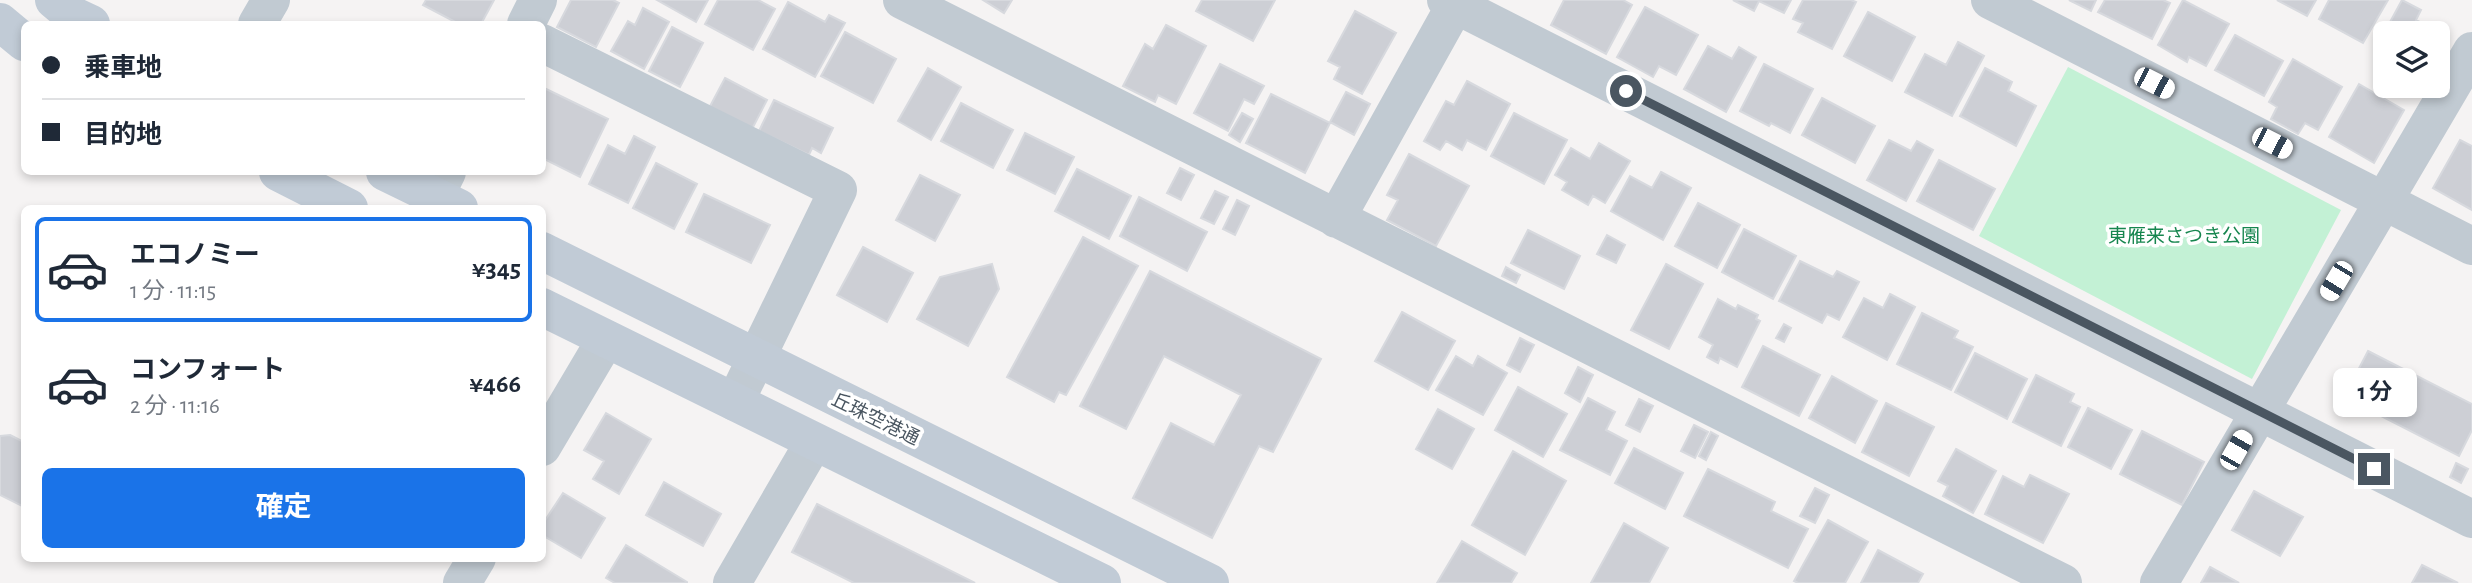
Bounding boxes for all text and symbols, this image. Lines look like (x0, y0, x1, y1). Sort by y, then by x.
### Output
map controls (2373, 21, 2450, 98)
button: layers (2373, 21, 2450, 98)
text: 乗車地 (84, 55, 162, 81)
car (2131, 64, 2178, 102)
route start (1610, 75, 1642, 107)
text: 目的地 (84, 122, 162, 148)
car (2249, 124, 2296, 162)
park label: 東雁来さつき公園 (2108, 226, 2260, 246)
icon: car (46, 238, 109, 301)
text: エコノミー (130, 242, 260, 268)
text: ¥345 (472, 256, 521, 282)
car (2317, 258, 2356, 304)
text: 1 分 · 11:15 (130, 280, 216, 303)
icon: car (46, 353, 109, 416)
text: コンフォート (130, 357, 285, 383)
callout: 1 分 (2332, 368, 2416, 416)
text: ¥466 (469, 371, 521, 397)
text: 1 分 (2358, 381, 2392, 404)
street label: 丘珠空港通 (828, 388, 923, 449)
text: 2 分 · 11:16 (130, 395, 220, 418)
car (2217, 427, 2256, 473)
route end (2358, 453, 2390, 485)
button: 確定 (42, 468, 525, 548)

